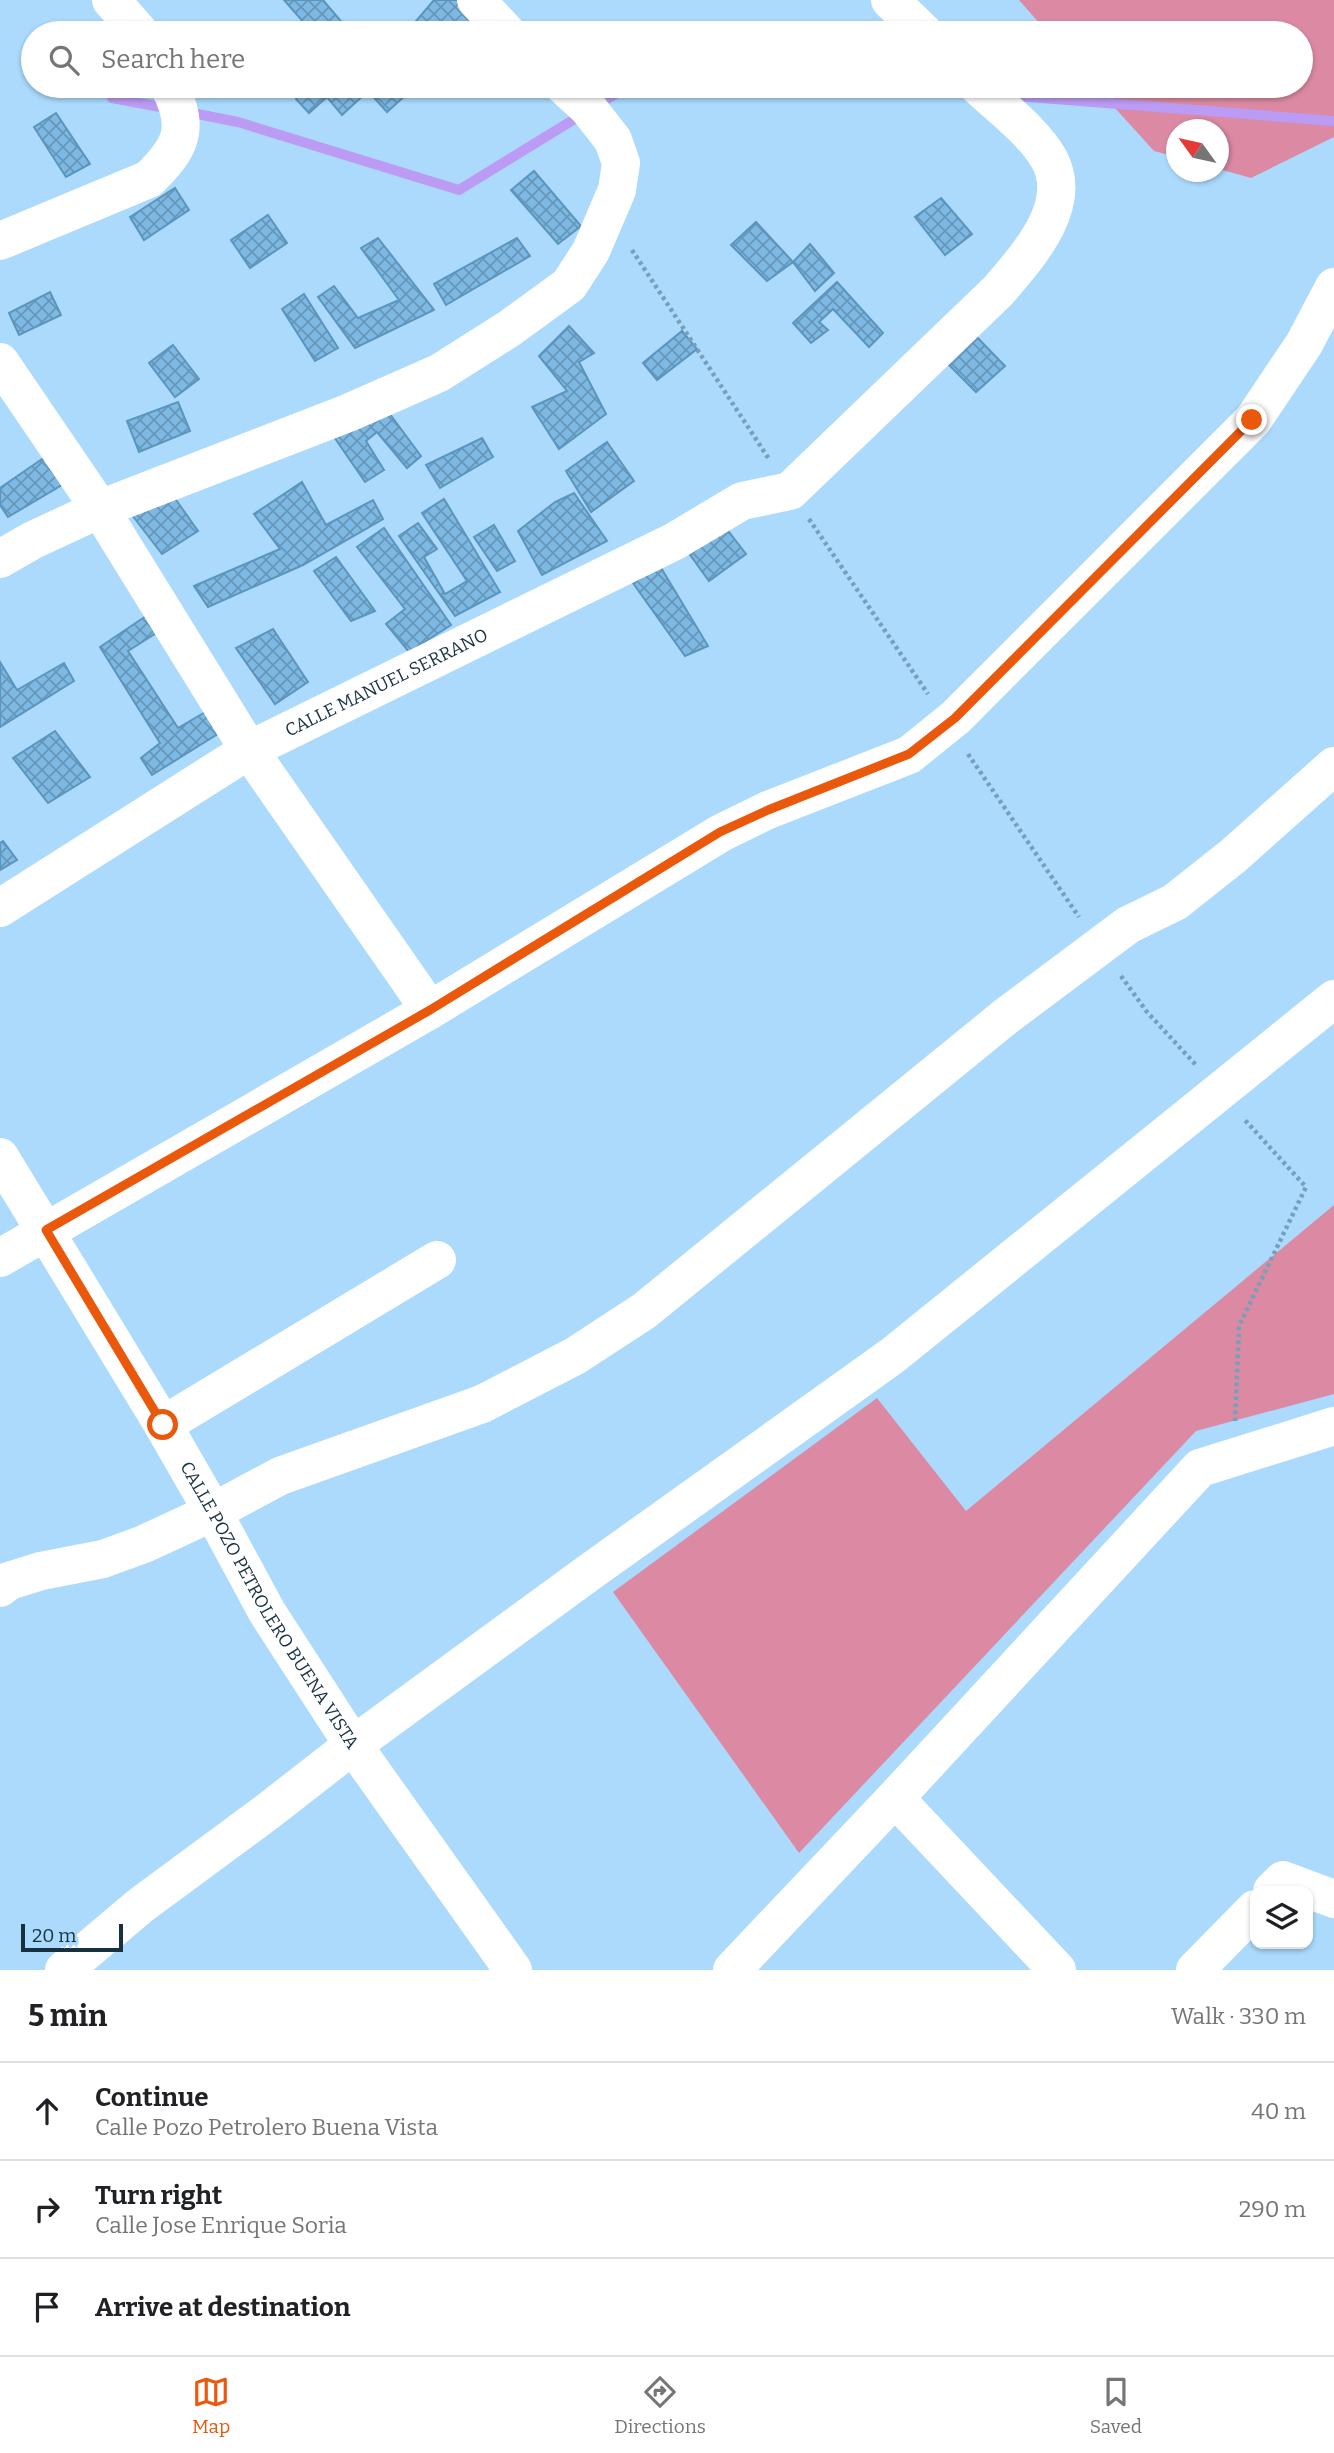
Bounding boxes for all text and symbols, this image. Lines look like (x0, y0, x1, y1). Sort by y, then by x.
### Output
search box (21, 21, 1313, 98)
icon: search (45, 41, 83, 79)
text: Search here (101, 44, 245, 75)
north arrow (1166, 119, 1229, 182)
route end (1236, 404, 1267, 435)
street label: CALLE MANUEL SERRANO (281, 624, 491, 742)
route start (147, 1409, 178, 1440)
street label: CALLE POZO PETROLERO BUENA VISTA (175, 1458, 364, 1753)
map controls (1250, 1886, 1313, 1949)
button: layers (1250, 1886, 1313, 1949)
scale bar (21, 1921, 122, 1953)
text: 20 m (32, 1924, 76, 1947)
text: 5 min (28, 1998, 107, 2034)
text: Walk · 330 m (1171, 2002, 1306, 2030)
text: Continue (95, 2082, 209, 2113)
icon: ahead (28, 2092, 66, 2130)
text: 40 m (1251, 2097, 1306, 2125)
text: Calle Pozo Petrolero Buena Vista (95, 2113, 438, 2141)
text: Turn right (95, 2180, 222, 2211)
icon: right (28, 2190, 66, 2228)
text: 290 m (1239, 2195, 1306, 2223)
text: Calle Jose Enrique Soria (95, 2211, 347, 2239)
icon: arrive (28, 2288, 66, 2326)
text: Arrive at destination (95, 2292, 350, 2323)
tab: Map (192, 2373, 230, 2438)
tab: Directions (614, 2373, 706, 2438)
tab: Saved (1090, 2373, 1142, 2438)

